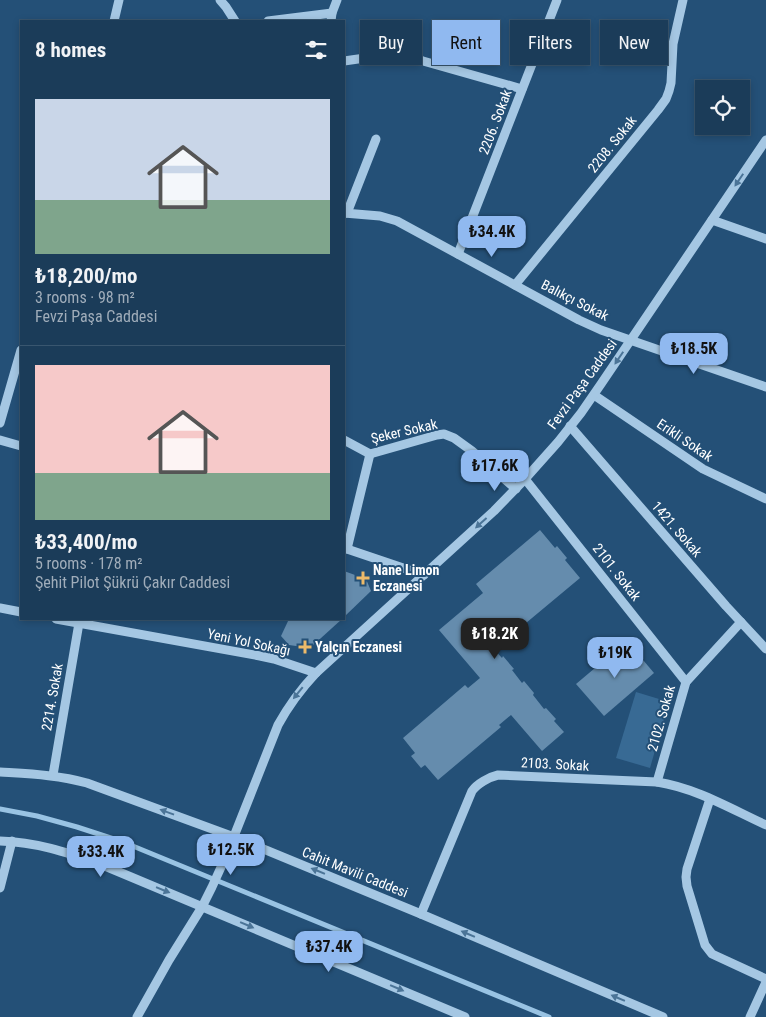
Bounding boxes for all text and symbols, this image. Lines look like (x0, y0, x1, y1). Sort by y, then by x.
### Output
chip: Buy (360, 20, 422, 65)
chip: Rent (432, 20, 500, 65)
chip: Filters (510, 20, 590, 65)
chip: New (600, 20, 668, 65)
icon: filters (302, 36, 330, 64)
text: 8 homes (35, 38, 106, 62)
map controls (695, 80, 750, 135)
button: locate (695, 80, 750, 135)
street label: 2206. Sokak (475, 87, 515, 157)
street label: 2208. Sokak (584, 112, 640, 176)
icon: home (138, 132, 228, 222)
one-way arrow (734, 173, 744, 187)
pin: ₺34.4K (451, 216, 533, 258)
text: ₺34.4K (469, 222, 515, 241)
text: ₺18,200/mo (35, 264, 138, 288)
street label: Balıkçı Sokak (539, 276, 612, 324)
text: 3 rooms · 98 m² (35, 288, 135, 307)
text: Fevzi Paşa Caddesi (35, 307, 157, 326)
pin: ₺18.5K (653, 332, 735, 375)
street label: Fevzi Paşa Caddesi (544, 336, 620, 432)
text: ₺18.5K (671, 339, 717, 358)
one-way arrow (614, 352, 623, 365)
icon: home (138, 397, 228, 487)
street label: Şeker Sokak (369, 415, 439, 446)
street label: Erikli Sokak (654, 415, 717, 465)
pin: ₺17.6K (454, 450, 536, 492)
text: ₺17.6K (472, 456, 518, 475)
street label: 1421. Sokak (649, 498, 706, 560)
one-way arrow (475, 517, 487, 529)
text: ₺33,400/mo (35, 530, 138, 554)
street label: 2101. Sokak (590, 540, 645, 604)
text: 5 rooms · 178 m² (35, 554, 143, 573)
place label: Nane Limon Eczanesi (373, 562, 440, 594)
marker: Nane Limon Eczanesi (357, 572, 369, 584)
text: Şehit Pilot Şükrü Çakır Caddesi (35, 573, 230, 592)
pin: ₺18.2K (454, 618, 536, 660)
text: ₺18.2K (472, 624, 518, 643)
street label: Yeni Yol Sokağı (206, 625, 292, 659)
pin: ₺19K (585, 636, 645, 679)
place label: Yalçın Eczanesi (315, 639, 402, 655)
marker: Yalçın Eczanesi (299, 641, 311, 653)
text: ₺19K (598, 643, 632, 662)
street label: 2214. Sokak (38, 661, 66, 732)
street label: 2102. Sokak (644, 682, 678, 753)
one-way arrow (293, 687, 304, 700)
street label: 2103. Sokak (521, 754, 590, 774)
one-way arrow (159, 808, 174, 816)
pin: ₺12.5K (190, 834, 272, 876)
pin: ₺33.4K (60, 836, 142, 878)
text: ₺12.5K (208, 840, 254, 859)
text: ₺33.4K (78, 842, 124, 861)
street label: Cahit Mavili Caddesi (300, 843, 410, 901)
one-way arrow (311, 867, 325, 875)
one-way arrow (156, 887, 170, 895)
one-way arrow (240, 922, 254, 930)
one-way arrow (461, 929, 475, 937)
pin: ₺37.4K (288, 930, 370, 973)
text: ₺37.4K (306, 937, 352, 956)
one-way arrow (390, 985, 404, 993)
one-way arrow (611, 993, 625, 1001)

